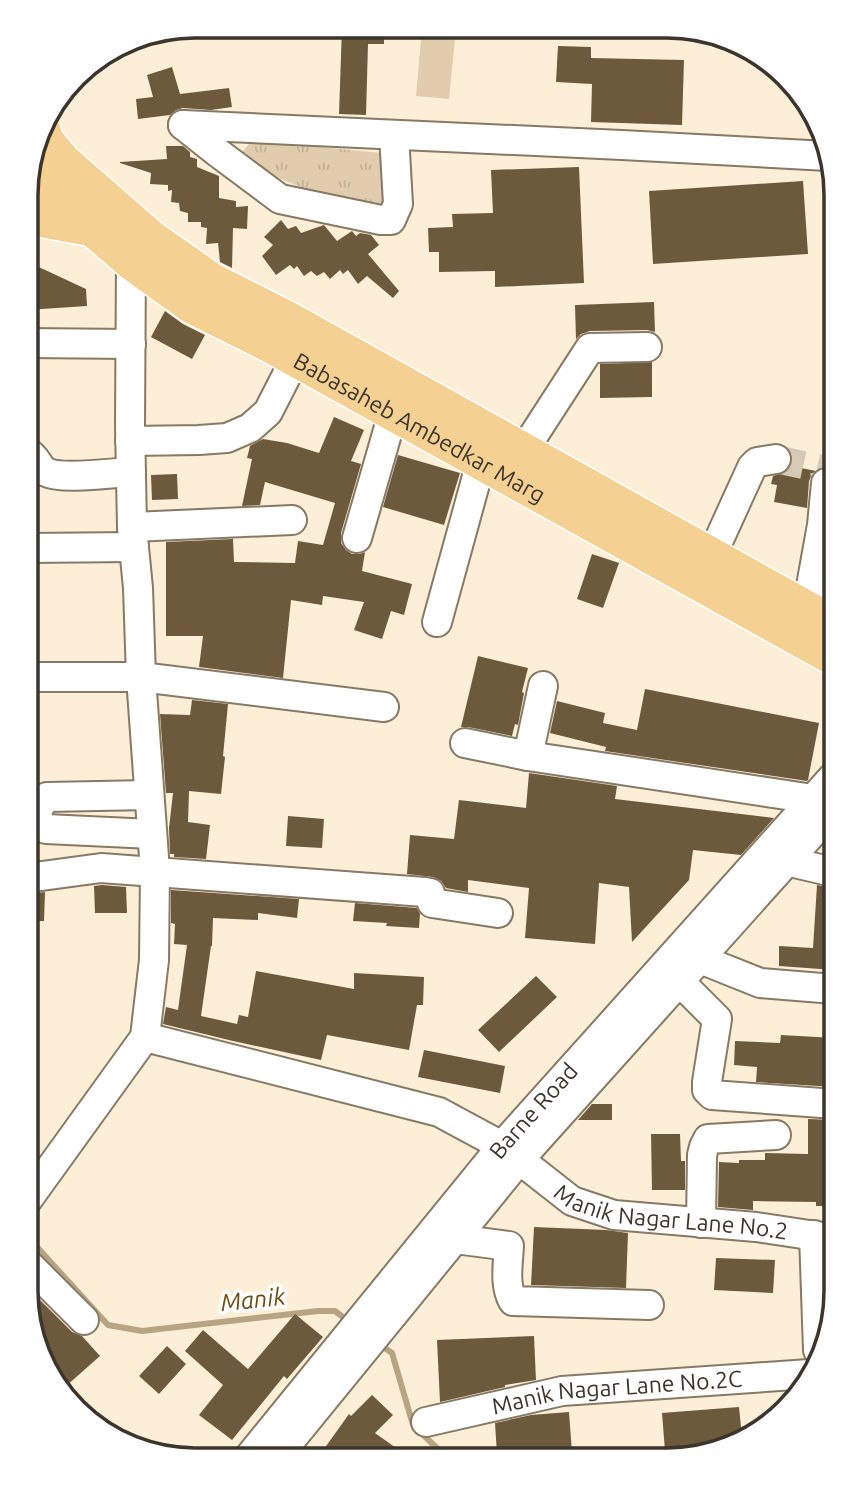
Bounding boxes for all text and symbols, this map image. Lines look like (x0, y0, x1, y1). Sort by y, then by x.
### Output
street label: Babasaheb Ambedkar Marg (290, 348, 550, 507)
street label: Barne Road (484, 1058, 582, 1163)
street label: Manik Nagar Lane No.2 (550, 1179, 790, 1244)
water label: Manik (219, 1283, 287, 1316)
street label: Manik Nagar Lane No.2C (489, 1366, 743, 1419)

